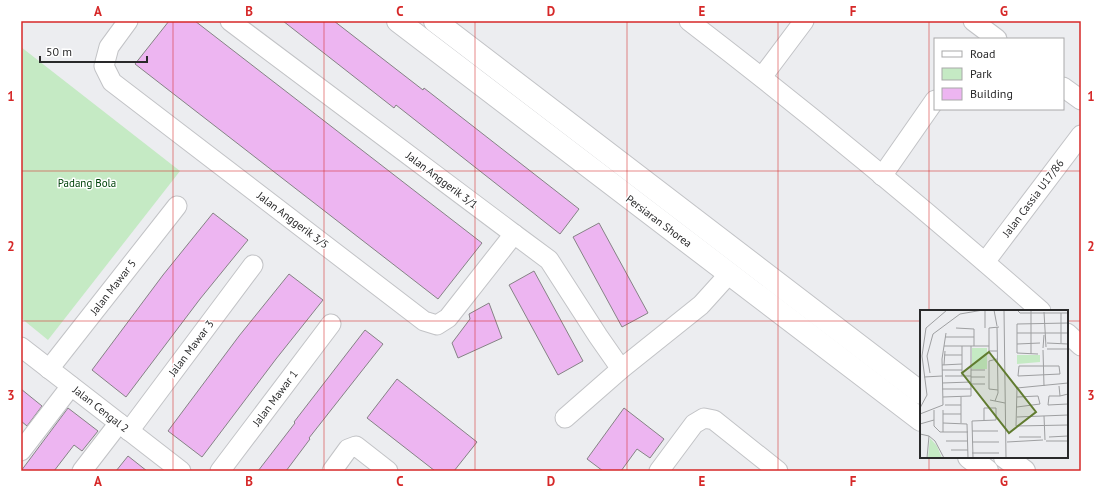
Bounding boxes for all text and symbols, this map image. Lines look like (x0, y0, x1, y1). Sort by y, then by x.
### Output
text: A (94, 3, 102, 20)
text: B (245, 3, 253, 20)
text: C (396, 3, 404, 20)
text: D (547, 3, 555, 20)
text: E (699, 3, 706, 20)
text: F (850, 3, 857, 20)
text: G (1000, 3, 1008, 20)
scale bar (40, 38, 147, 64)
legend (934, 38, 1064, 110)
text: 50 m (46, 44, 72, 59)
text: Road (970, 46, 995, 61)
text: Park (970, 66, 992, 81)
text: Building (970, 86, 1013, 101)
text: 1 (7, 88, 15, 105)
text: 1 (1087, 88, 1095, 105)
street label: Jalan Anggerik 3/1 (403, 148, 481, 212)
street label: Jalan Cassia U17/86 (999, 156, 1067, 240)
park label: Padang Bola (58, 176, 116, 190)
street label: Jalan Anggerik 3/5 (254, 188, 332, 252)
street label: Persiaran Shorea (623, 192, 695, 250)
text: 2 (7, 238, 15, 255)
text: 2 (1087, 238, 1095, 255)
street label: Jalan Mawar 5 (86, 256, 139, 318)
inset map (920, 310, 1068, 458)
street label: Jalan Mawar 3 (165, 317, 217, 380)
street label: Jalan Mawar 1 (249, 367, 301, 430)
street label: Jalan Cengal 2 (69, 382, 132, 435)
text: 3 (7, 387, 15, 404)
text: 3 (1087, 387, 1095, 404)
text: A (94, 473, 102, 490)
text: B (245, 473, 253, 490)
text: C (396, 473, 404, 490)
text: D (547, 473, 555, 490)
text: E (699, 473, 706, 490)
text: F (850, 473, 857, 490)
text: G (1000, 473, 1008, 490)

